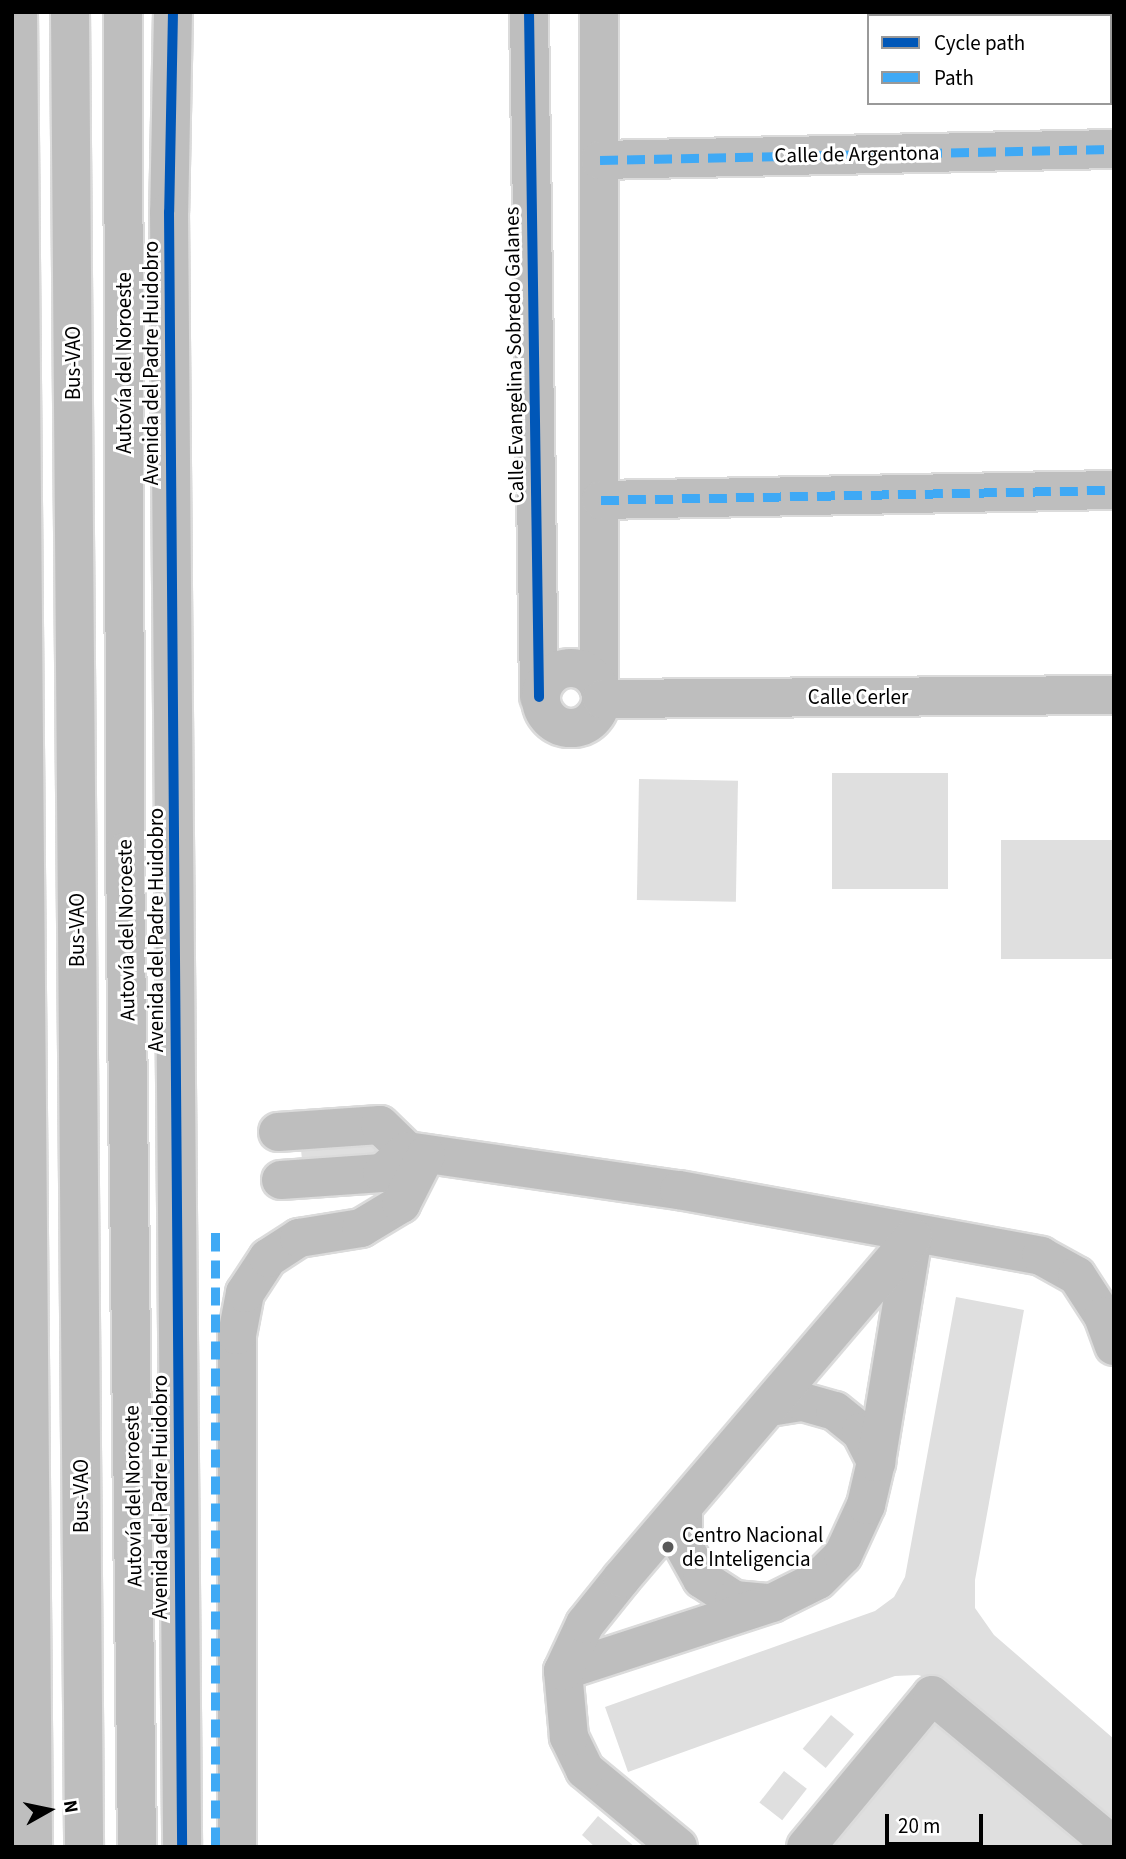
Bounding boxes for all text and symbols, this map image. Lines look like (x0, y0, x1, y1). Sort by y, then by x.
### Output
legend (867, 14, 1112, 105)
text: Cycle path (934, 28, 1025, 58)
text: Path (934, 63, 974, 93)
street label: Calle de Argentona (774, 140, 940, 168)
street label: Calle Evangelina Sobredo Galanes (499, 206, 529, 504)
street label: Avenida del Padre Huidobro (138, 241, 164, 485)
street label: Autovía del Noroeste (111, 272, 137, 454)
street label: Bus-VAO (60, 326, 86, 400)
street label: Calle Cerler (808, 684, 908, 710)
street label: Avenida del Padre Huidobro (143, 808, 169, 1052)
street label: Autovía del Noroeste (112, 839, 140, 1021)
street label: Bus-VAO (64, 893, 90, 967)
street label: Avenida del Padre Huidobro (147, 1375, 173, 1619)
street label: Autovía del Noroeste (119, 1405, 147, 1587)
street label: Bus-VAO (68, 1459, 94, 1533)
place label: Centro Nacional de Inteligencia (682, 1522, 823, 1572)
marker: Centro Nacional de Inteligencia (660, 1539, 676, 1555)
north arrow (14, 1775, 84, 1845)
text: N (56, 1798, 85, 1815)
scale bar (888, 1800, 986, 1844)
text: 20 m (898, 1811, 940, 1841)

